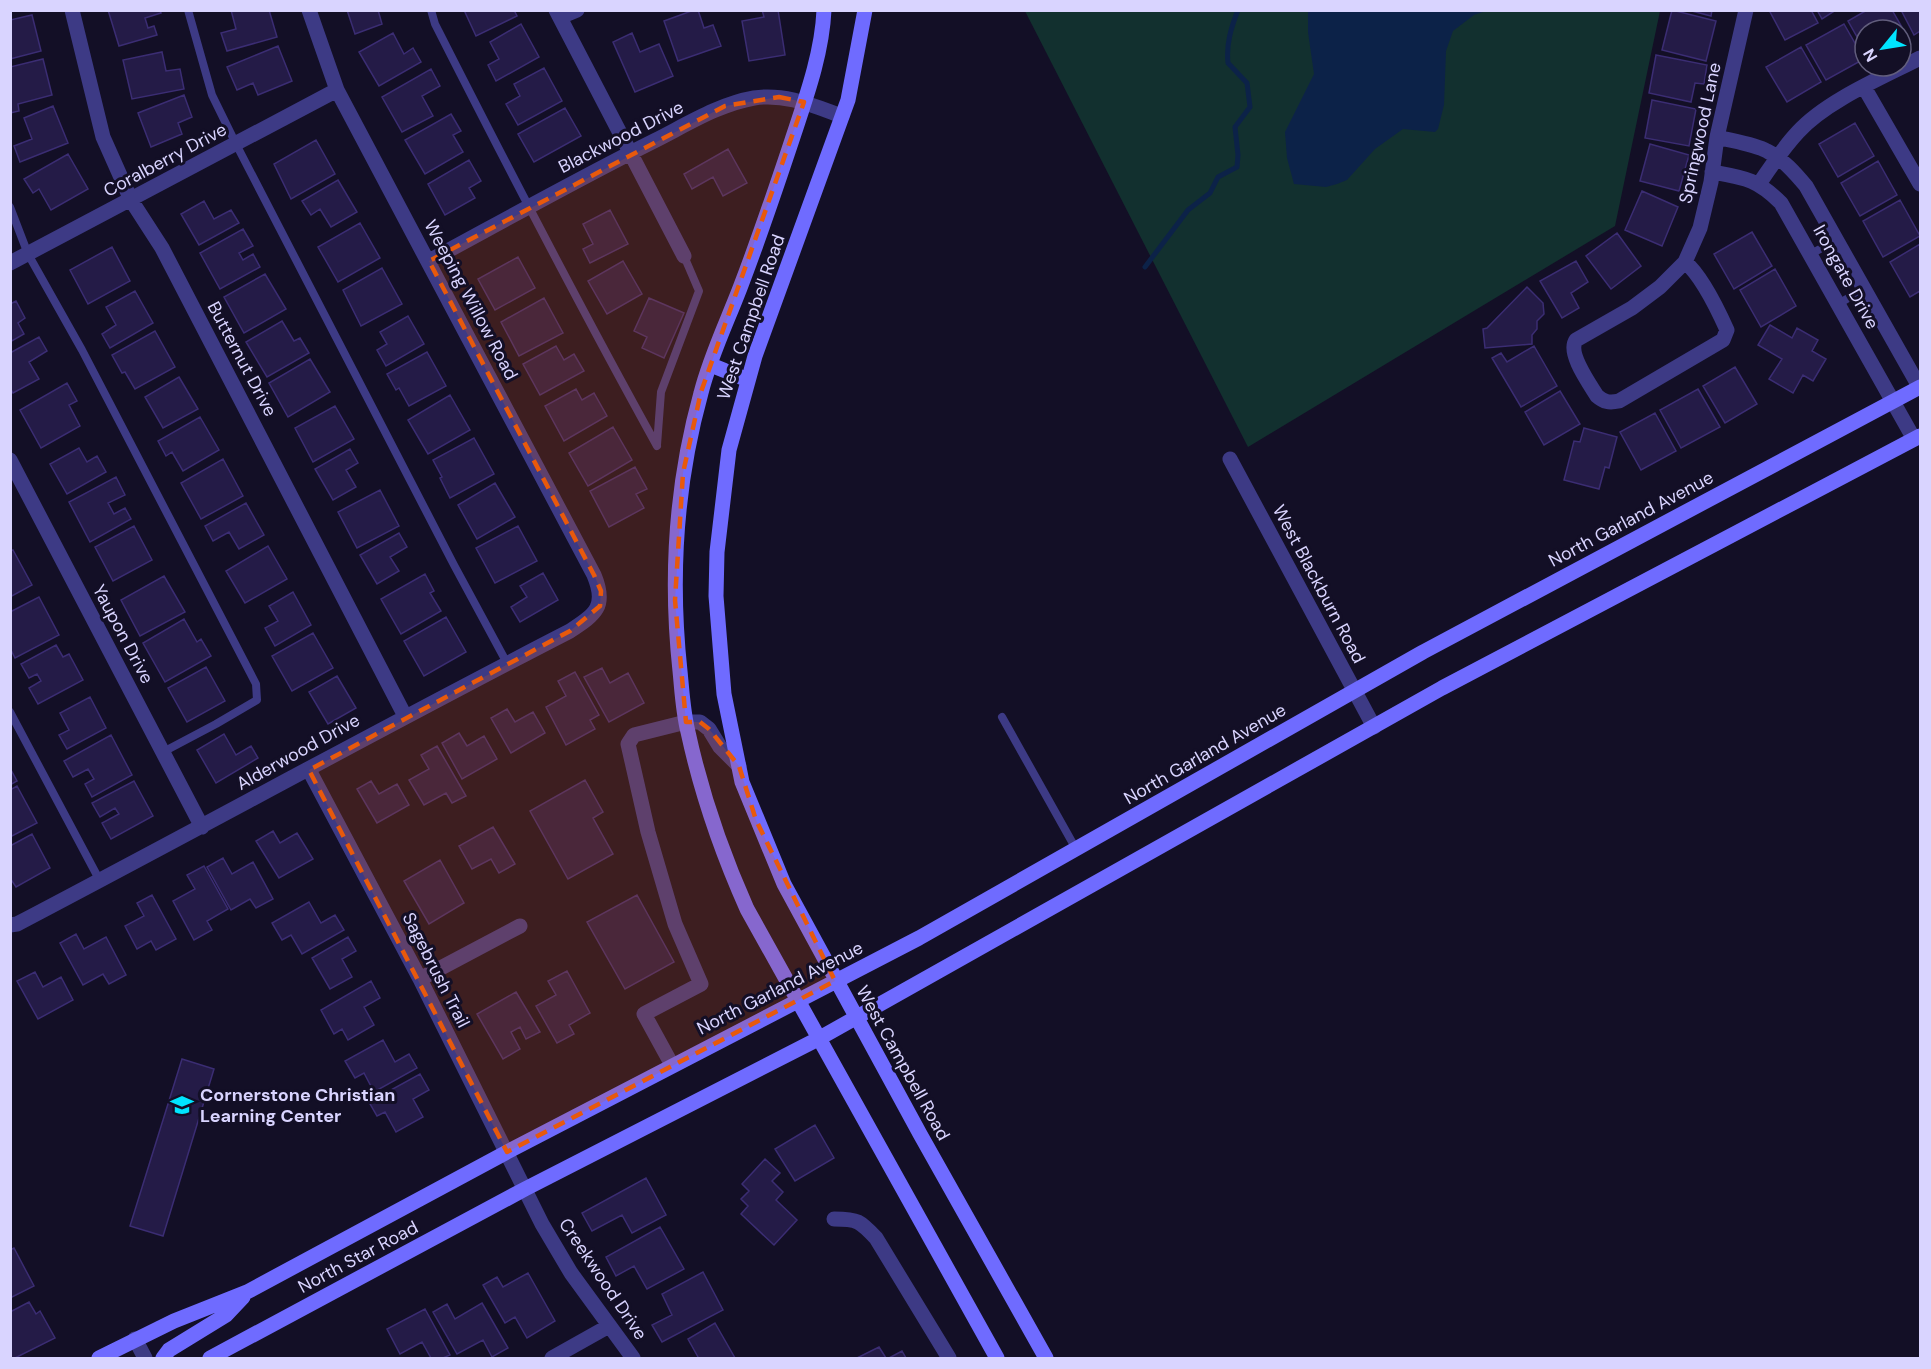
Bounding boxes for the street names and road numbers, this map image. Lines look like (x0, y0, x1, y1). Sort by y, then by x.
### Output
street label: Springwood Lane (1673, 60, 1727, 206)
street label: Blackwood Drive (554, 95, 688, 179)
street label: Coralberry Drive (99, 117, 231, 203)
street label: Weeping Willow Road (419, 216, 523, 384)
street label: Irongate Drive (1807, 221, 1885, 333)
street label: West Campbell Road (711, 231, 791, 403)
street label: Butternut Drive (202, 297, 282, 421)
street label: North Garland Avenue (1544, 465, 1718, 573)
street label: West Blackburn Road (1267, 500, 1371, 668)
street label: Yaupon Drive (87, 580, 159, 688)
street label: North Garland Avenue (1120, 698, 1290, 810)
street label: Alderwood Drive (232, 708, 364, 796)
street label: Sagebrush Trail (397, 908, 475, 1032)
street label: North Garland Avenue (693, 936, 867, 1040)
street label: West Campbell Road (850, 981, 956, 1145)
street label: Creekwood Drive (553, 1213, 653, 1345)
street label: North Star Road (294, 1215, 422, 1299)

